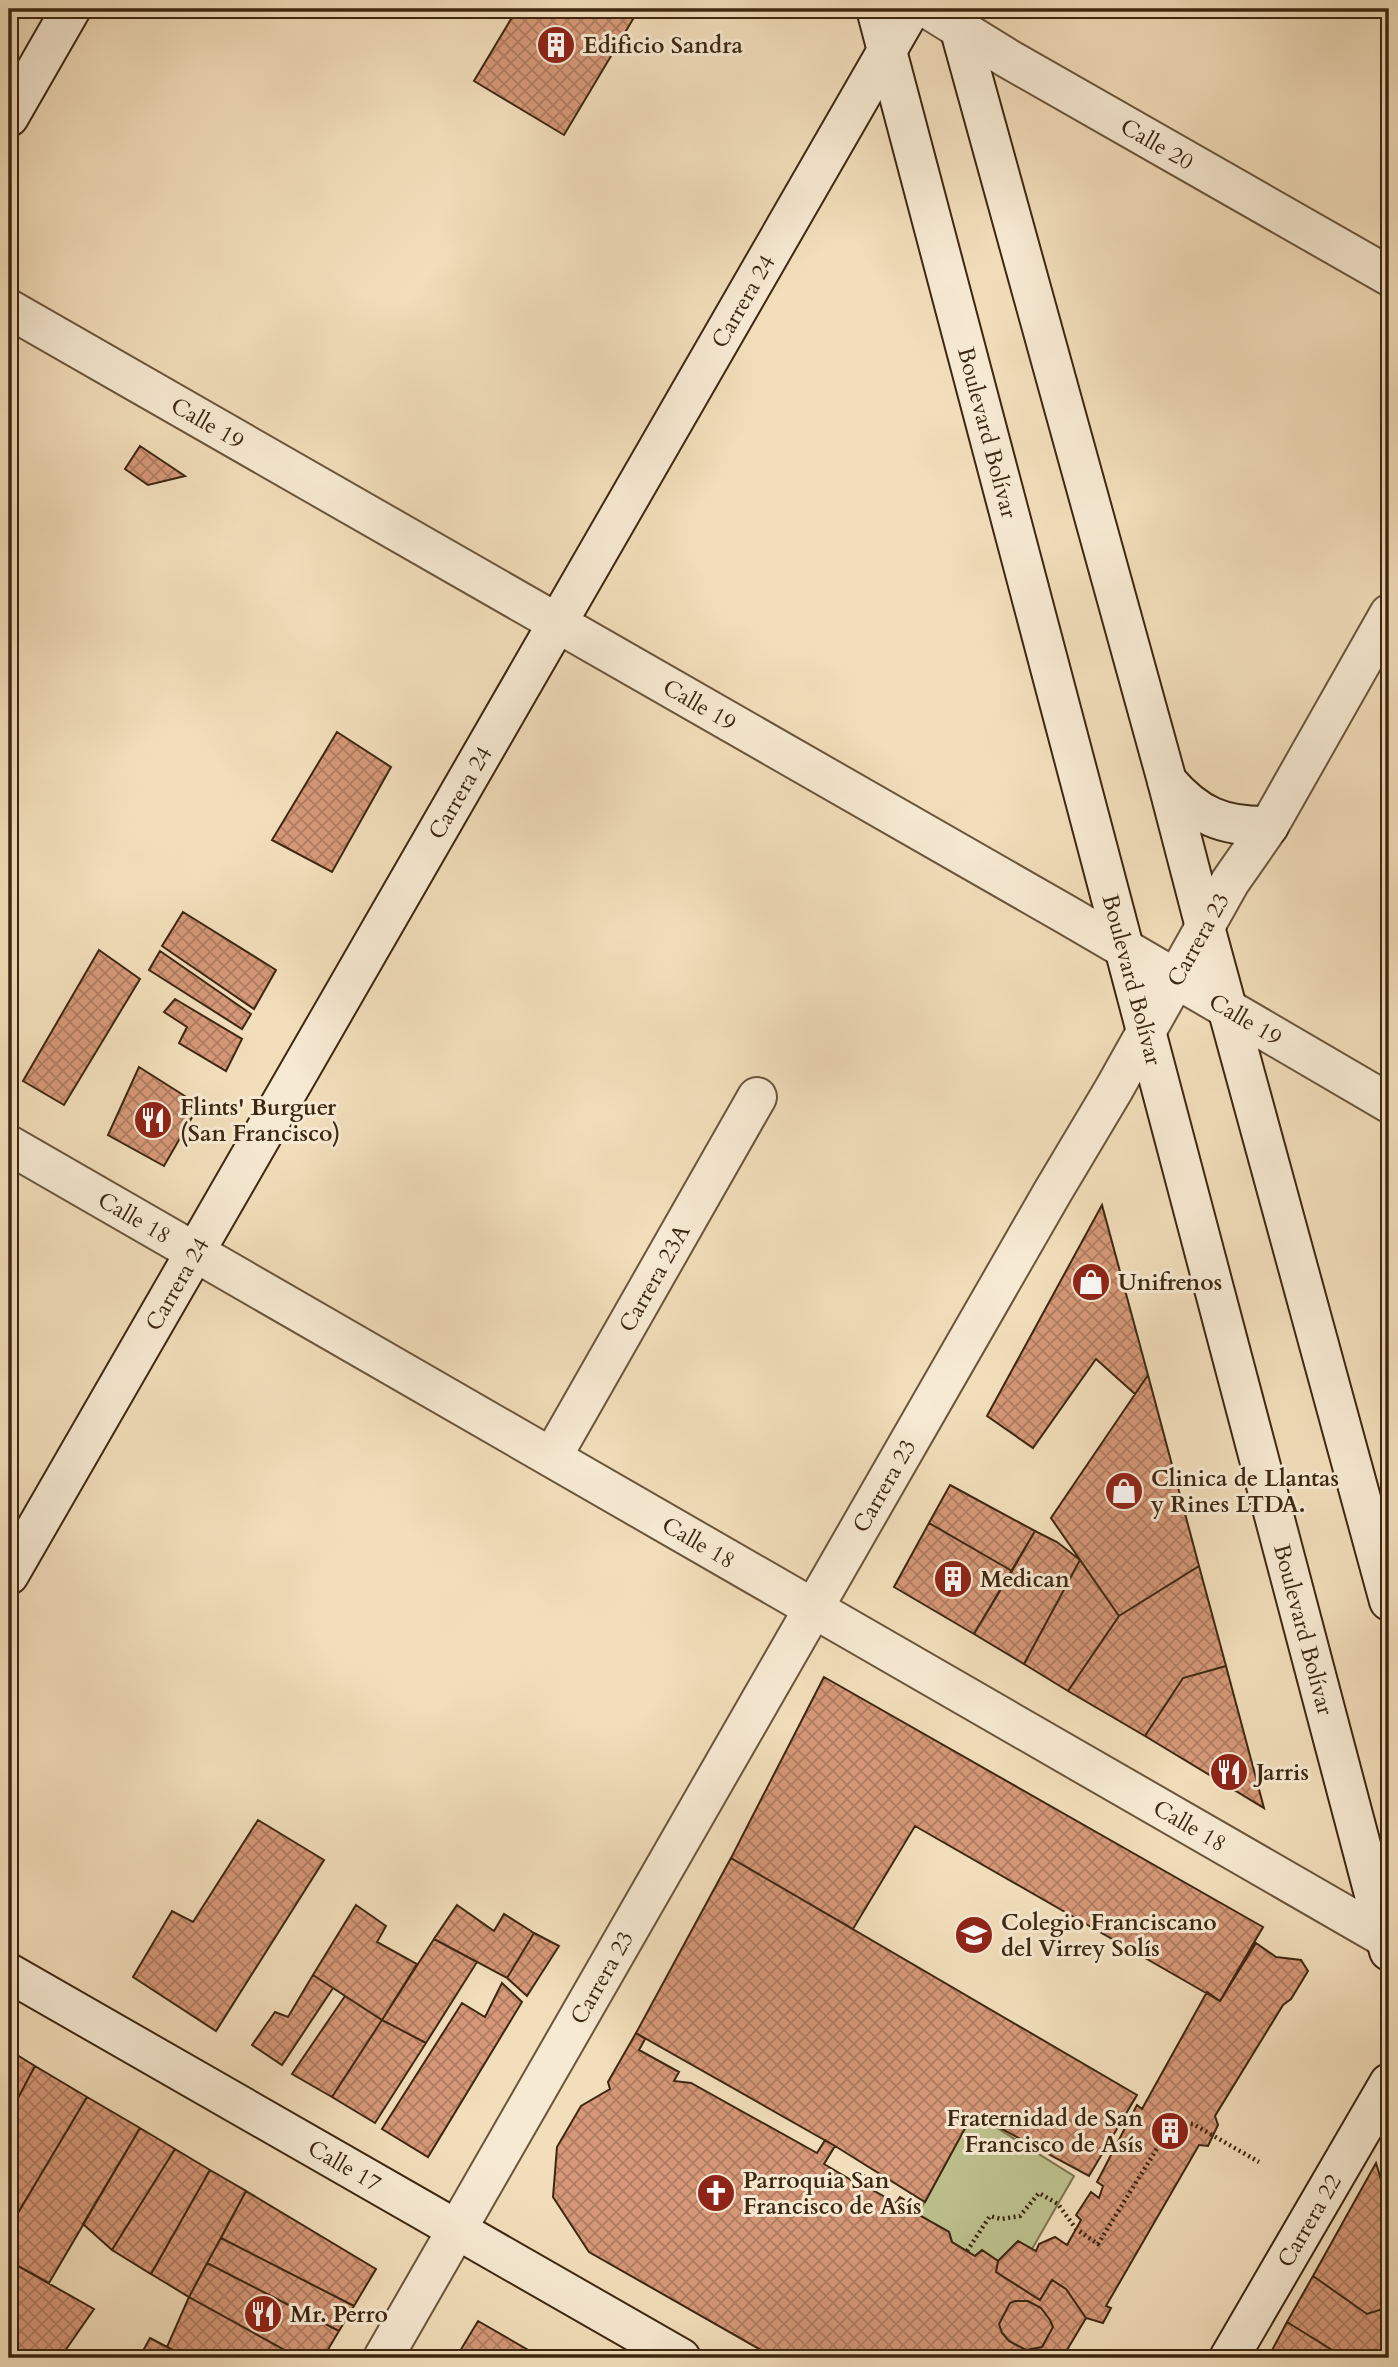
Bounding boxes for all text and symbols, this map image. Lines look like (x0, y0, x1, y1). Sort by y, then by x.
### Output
building icon: Edificio Sandra (535, 24, 577, 66)
place label: Edificio Sandra (583, 30, 743, 61)
street label: Calle 20 (1115, 111, 1199, 177)
street label: Carrera 24 (704, 249, 782, 354)
street label: Boulevard Bolívar (950, 344, 1025, 522)
street label: Calle 19 (165, 390, 250, 456)
street label: Calle 19 (657, 672, 742, 738)
street label: Carrera 24 (421, 740, 499, 845)
street label: Carrera 23 (1160, 887, 1237, 992)
street label: Boulevard Bolívar (1094, 891, 1170, 1069)
street label: Calle 19 (1203, 986, 1287, 1053)
place label: Flints' Burguer (San Francisco) (180, 1092, 340, 1149)
restaurant icon: Flints' Burguer (San Francisco) (132, 1099, 174, 1141)
street label: Calle 18 (92, 1185, 177, 1251)
street label: Carrera 23A (611, 1218, 698, 1338)
street label: Carrera 24 (138, 1232, 216, 1336)
shop icon: Unifrenos (1070, 1261, 1112, 1303)
place label: Unifrenos (1118, 1267, 1222, 1298)
street label: Carrera 23 (845, 1434, 923, 1538)
place label: Clinica de Llantas y Rines LTDA. (1150, 1463, 1339, 1520)
shop icon: Clinica de Llantas y Rines LTDA. (1103, 1470, 1145, 1512)
street label: Calle 18 (656, 1510, 741, 1576)
street label: Boulevard Bolívar (1266, 1541, 1341, 1719)
building icon: Medican (932, 1558, 974, 1600)
place label: Medican (980, 1564, 1070, 1595)
restaurant icon: Jarris (1208, 1751, 1250, 1793)
place label: Jarris (1253, 1757, 1309, 1788)
street label: Calle 18 (1148, 1793, 1232, 1859)
place label: Colegio Franciscano del Virrey Solís (1001, 1907, 1217, 1964)
school or university icon: Colegio Franciscano del Virrey Solís (953, 1914, 995, 1956)
street label: Carrera 23 (563, 1925, 641, 2030)
place label: Fraternidad de San Francisco de Asís (947, 2103, 1143, 2160)
building icon: Fraternidad de San Francisco de Asís (1149, 2110, 1191, 2152)
street label: Calle 17 (302, 2133, 387, 2199)
place label: Parroquia San Francisco de Asís (743, 2165, 922, 2222)
street label: Carrera 22 (1270, 2169, 1349, 2273)
church icon: Parroquia San Francisco de Asís (695, 2172, 737, 2214)
restaurant icon: Mr. Perro (242, 2293, 284, 2335)
place label: Mr. Perro (290, 2299, 388, 2330)

